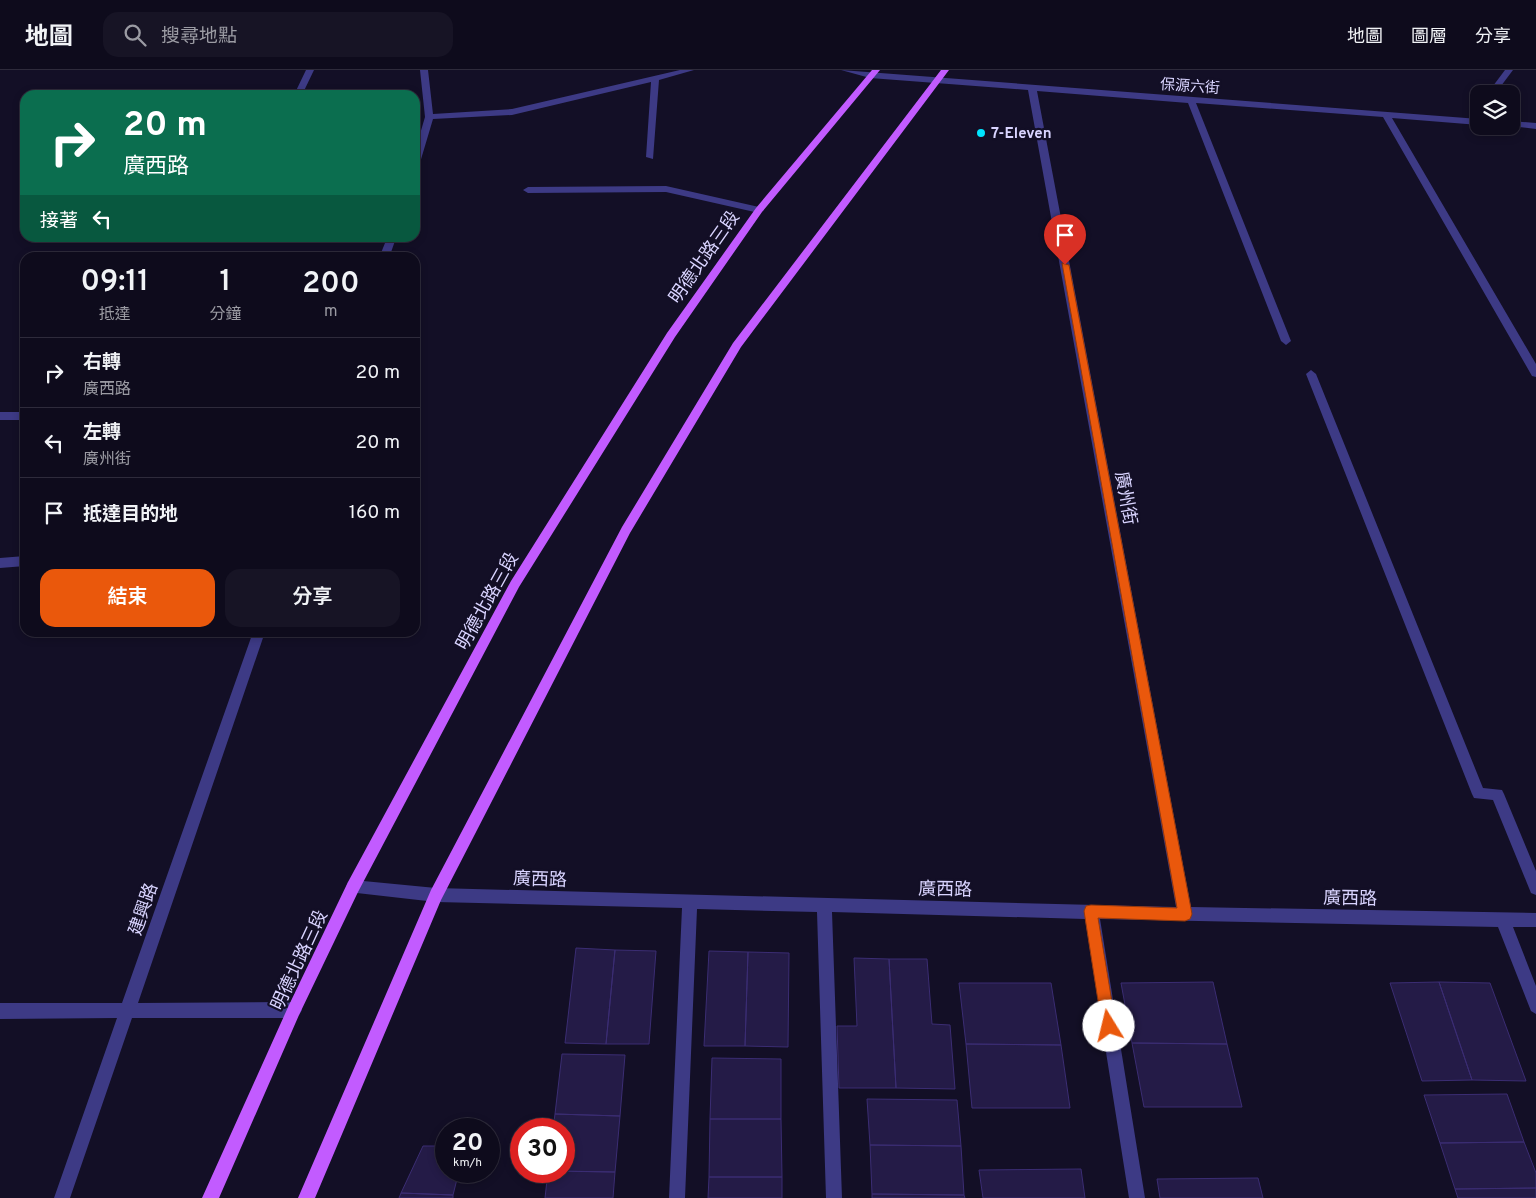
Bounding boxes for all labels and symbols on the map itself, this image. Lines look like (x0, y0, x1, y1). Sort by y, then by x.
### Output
street label: 保源六街 (1159, 76, 1220, 99)
place label: 7-Eleven (991, 125, 1052, 144)
marker: 7-Eleven (975, 127, 987, 139)
street label: 明德北路三段 (665, 207, 746, 309)
pin (1044, 214, 1086, 265)
street label: 廣州街 (1109, 470, 1141, 527)
street label: 明德北路三段 (452, 549, 525, 655)
street label: 廣西路 (513, 868, 567, 893)
street label: 廣西路 (918, 879, 972, 902)
street label: 建興路 (125, 880, 164, 939)
street label: 廣西路 (1323, 888, 1377, 911)
street label: 明德北路三段 (267, 907, 334, 1014)
position arrow (1082, 999, 1134, 1051)
speed limit sign: 30 (510, 1118, 575, 1183)

